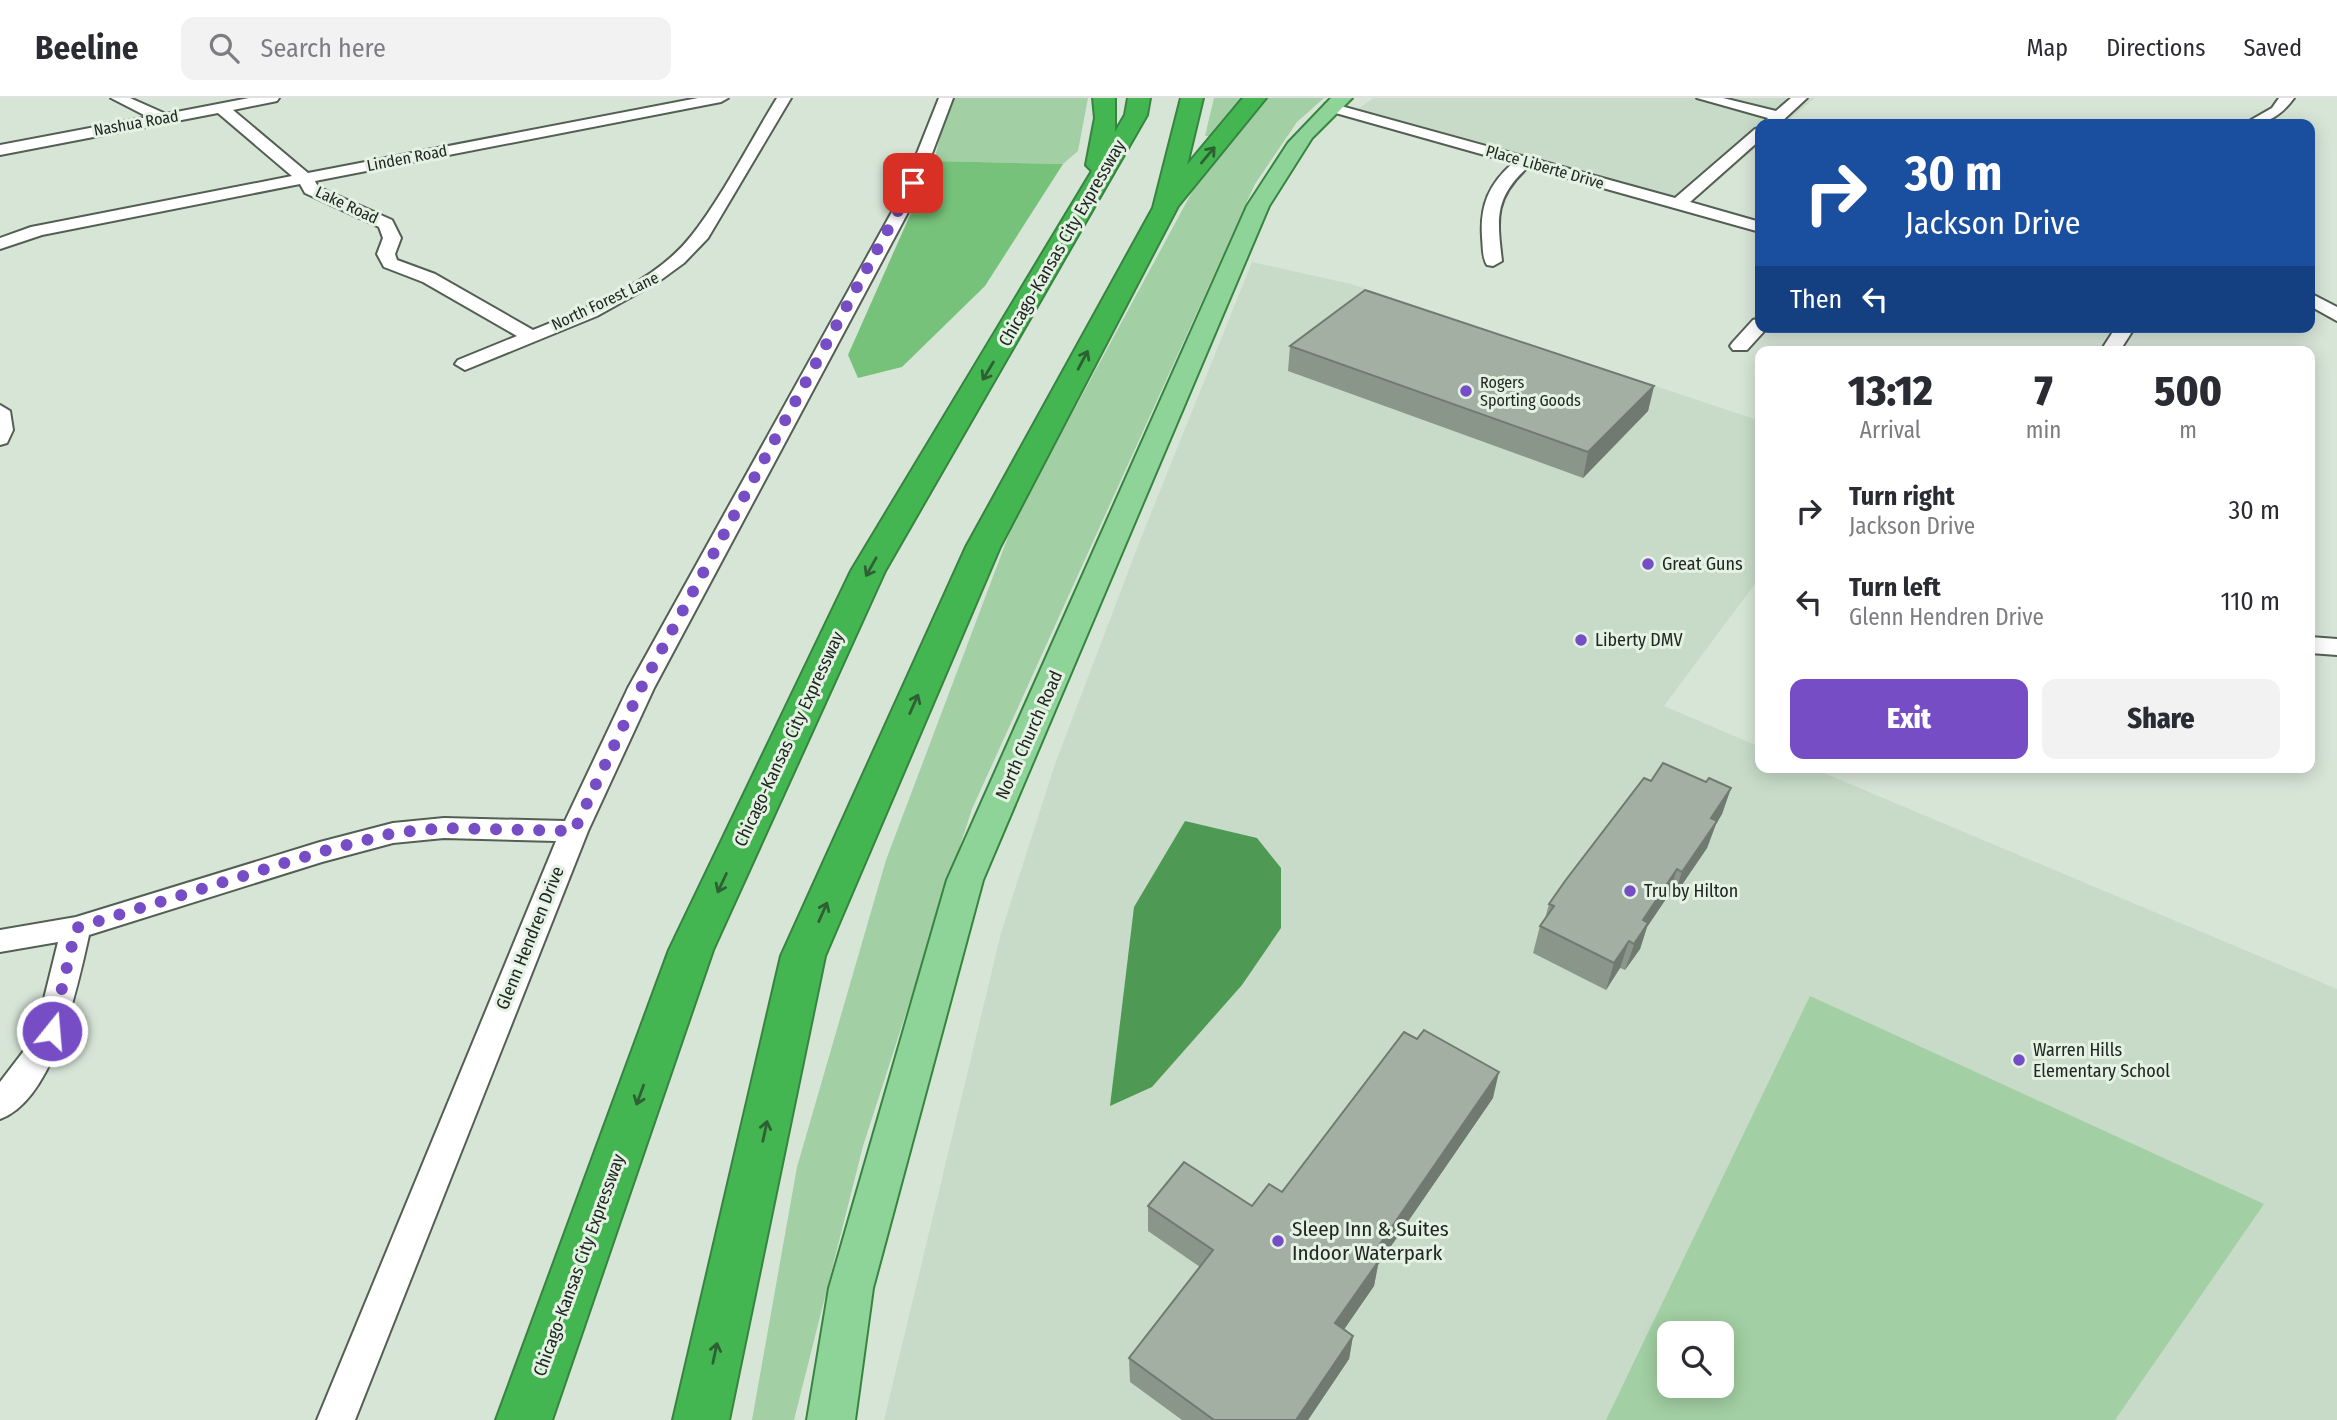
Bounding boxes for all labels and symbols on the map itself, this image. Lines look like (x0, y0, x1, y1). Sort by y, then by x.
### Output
street label: Nashua Road (92, 106, 180, 140)
street label: Chicago-Kansas City Expressway (994, 136, 1130, 350)
street label: Linden Road (365, 141, 449, 175)
street label: Place Liberte Drive (1484, 141, 1606, 193)
one-way arrow (1200, 147, 1216, 165)
pin (883, 153, 943, 213)
street label: Lake Road (313, 182, 381, 228)
street label: North Forest Lane (548, 268, 662, 334)
one-way arrow (1076, 350, 1090, 370)
one-way arrow (980, 361, 994, 381)
place label: Rogers Sporting Goods (1480, 373, 1581, 410)
marker: Rogers Sporting Goods (1458, 383, 1474, 399)
place label: Great Guns (1662, 553, 1743, 575)
one-way arrow (864, 556, 878, 576)
marker: Great Guns (1640, 556, 1656, 572)
street label: Chicago-Kansas City Expressway (729, 628, 849, 850)
place label: Liberty DMV (1595, 629, 1683, 651)
marker: Liberty DMV (1573, 632, 1589, 648)
street label: North Church Road (991, 667, 1067, 803)
one-way arrow (908, 693, 921, 715)
street label: Glenn Hendren Drive (491, 863, 569, 1013)
one-way arrow (715, 872, 728, 894)
place label: Tru by Hilton (1644, 880, 1738, 902)
marker: Tru by Hilton (1622, 883, 1638, 899)
one-way arrow (817, 902, 830, 923)
position arrow (15, 994, 89, 1068)
place label: Warren Hills Elementary School (2033, 1039, 2170, 1082)
marker: Warren Hills Elementary School (2011, 1052, 2027, 1068)
one-way arrow (633, 1084, 645, 1106)
one-way arrow (758, 1120, 772, 1143)
street label: Chicago-Kansas City Expressway (529, 1151, 629, 1379)
place label: Sleep Inn & Suites Indoor Waterpark (1292, 1216, 1449, 1266)
marker: Sleep Inn & Suites Indoor Waterpark (1270, 1233, 1286, 1249)
one-way arrow (709, 1342, 723, 1365)

